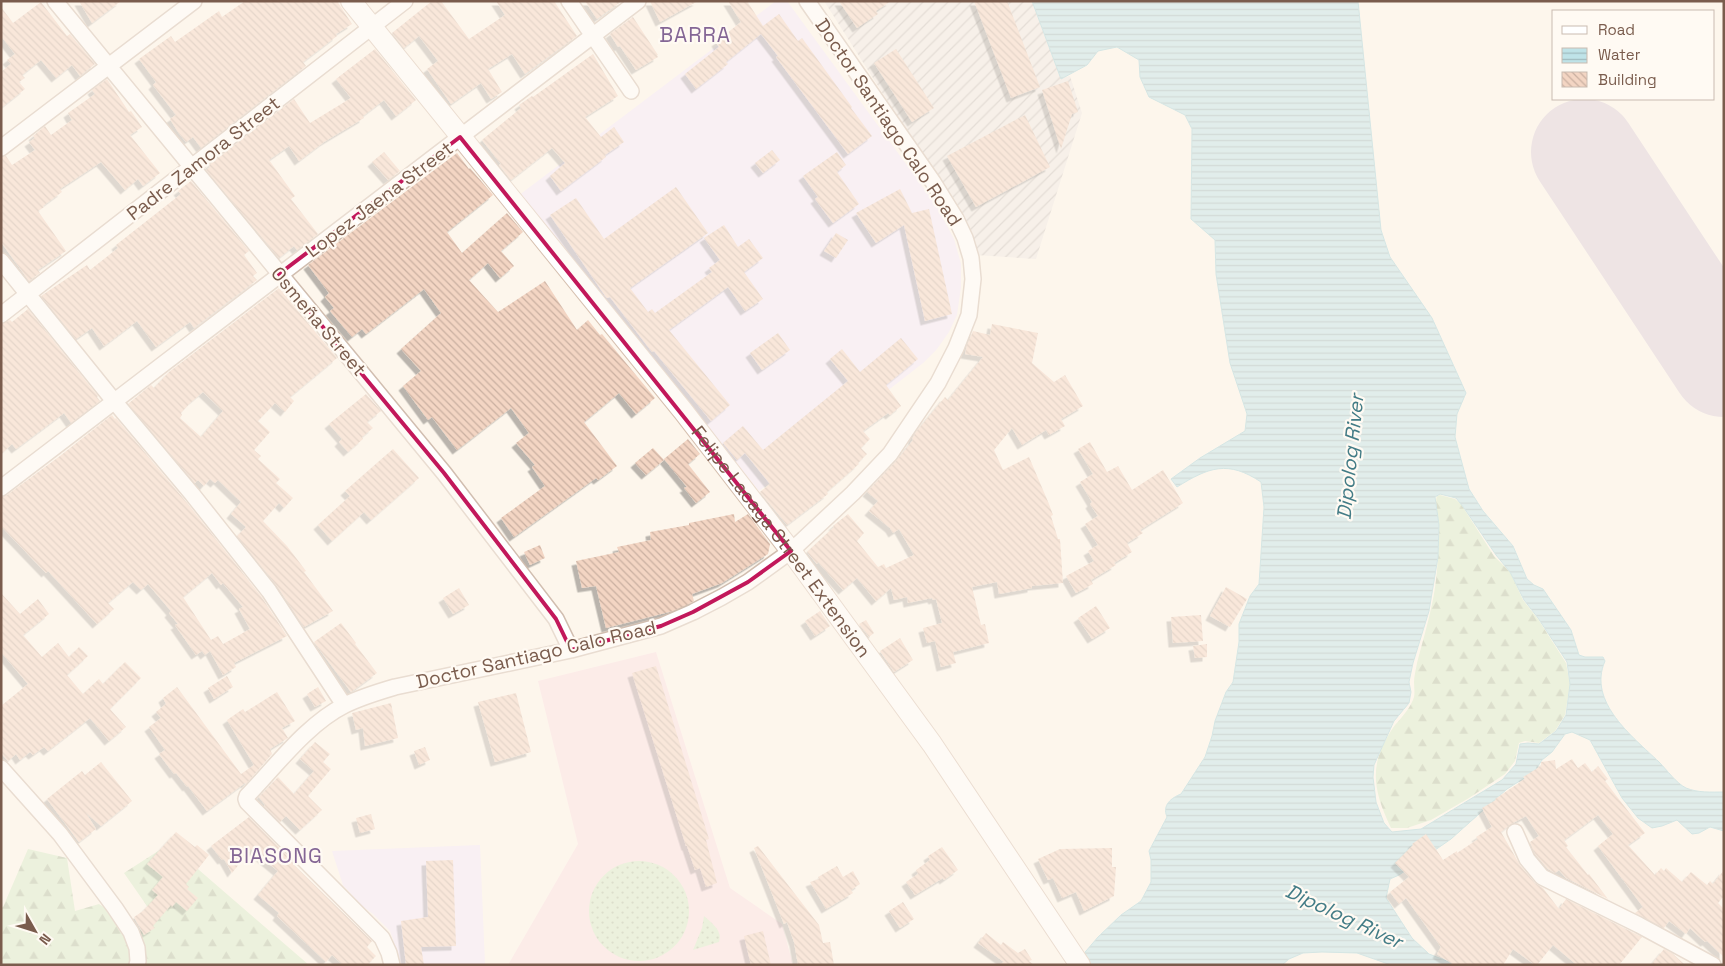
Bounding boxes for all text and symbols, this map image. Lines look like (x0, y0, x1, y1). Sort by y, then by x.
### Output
legend (1552, 10, 1715, 100)
street label: Doctor Santiago Calo Road (810, 14, 968, 231)
text: Road (1598, 20, 1635, 39)
district label: BARRA (659, 21, 731, 48)
text: Water (1598, 45, 1641, 64)
text: Building (1598, 70, 1657, 89)
street label: Padre Zamora Street (122, 91, 285, 226)
street label: Lopez Jaena Street (301, 136, 458, 263)
street label: Osmeña Street (265, 261, 372, 381)
water label: Dipolog River (1330, 391, 1370, 521)
street label: Felipe Lacaya Street Extension (686, 421, 877, 663)
street label: Doctor Santiago Calo Road (414, 615, 658, 694)
district label: BIASONG (229, 842, 323, 869)
water label: Dipolog River (1281, 878, 1409, 955)
north arrow (10, 906, 60, 956)
text: N (35, 930, 55, 948)

